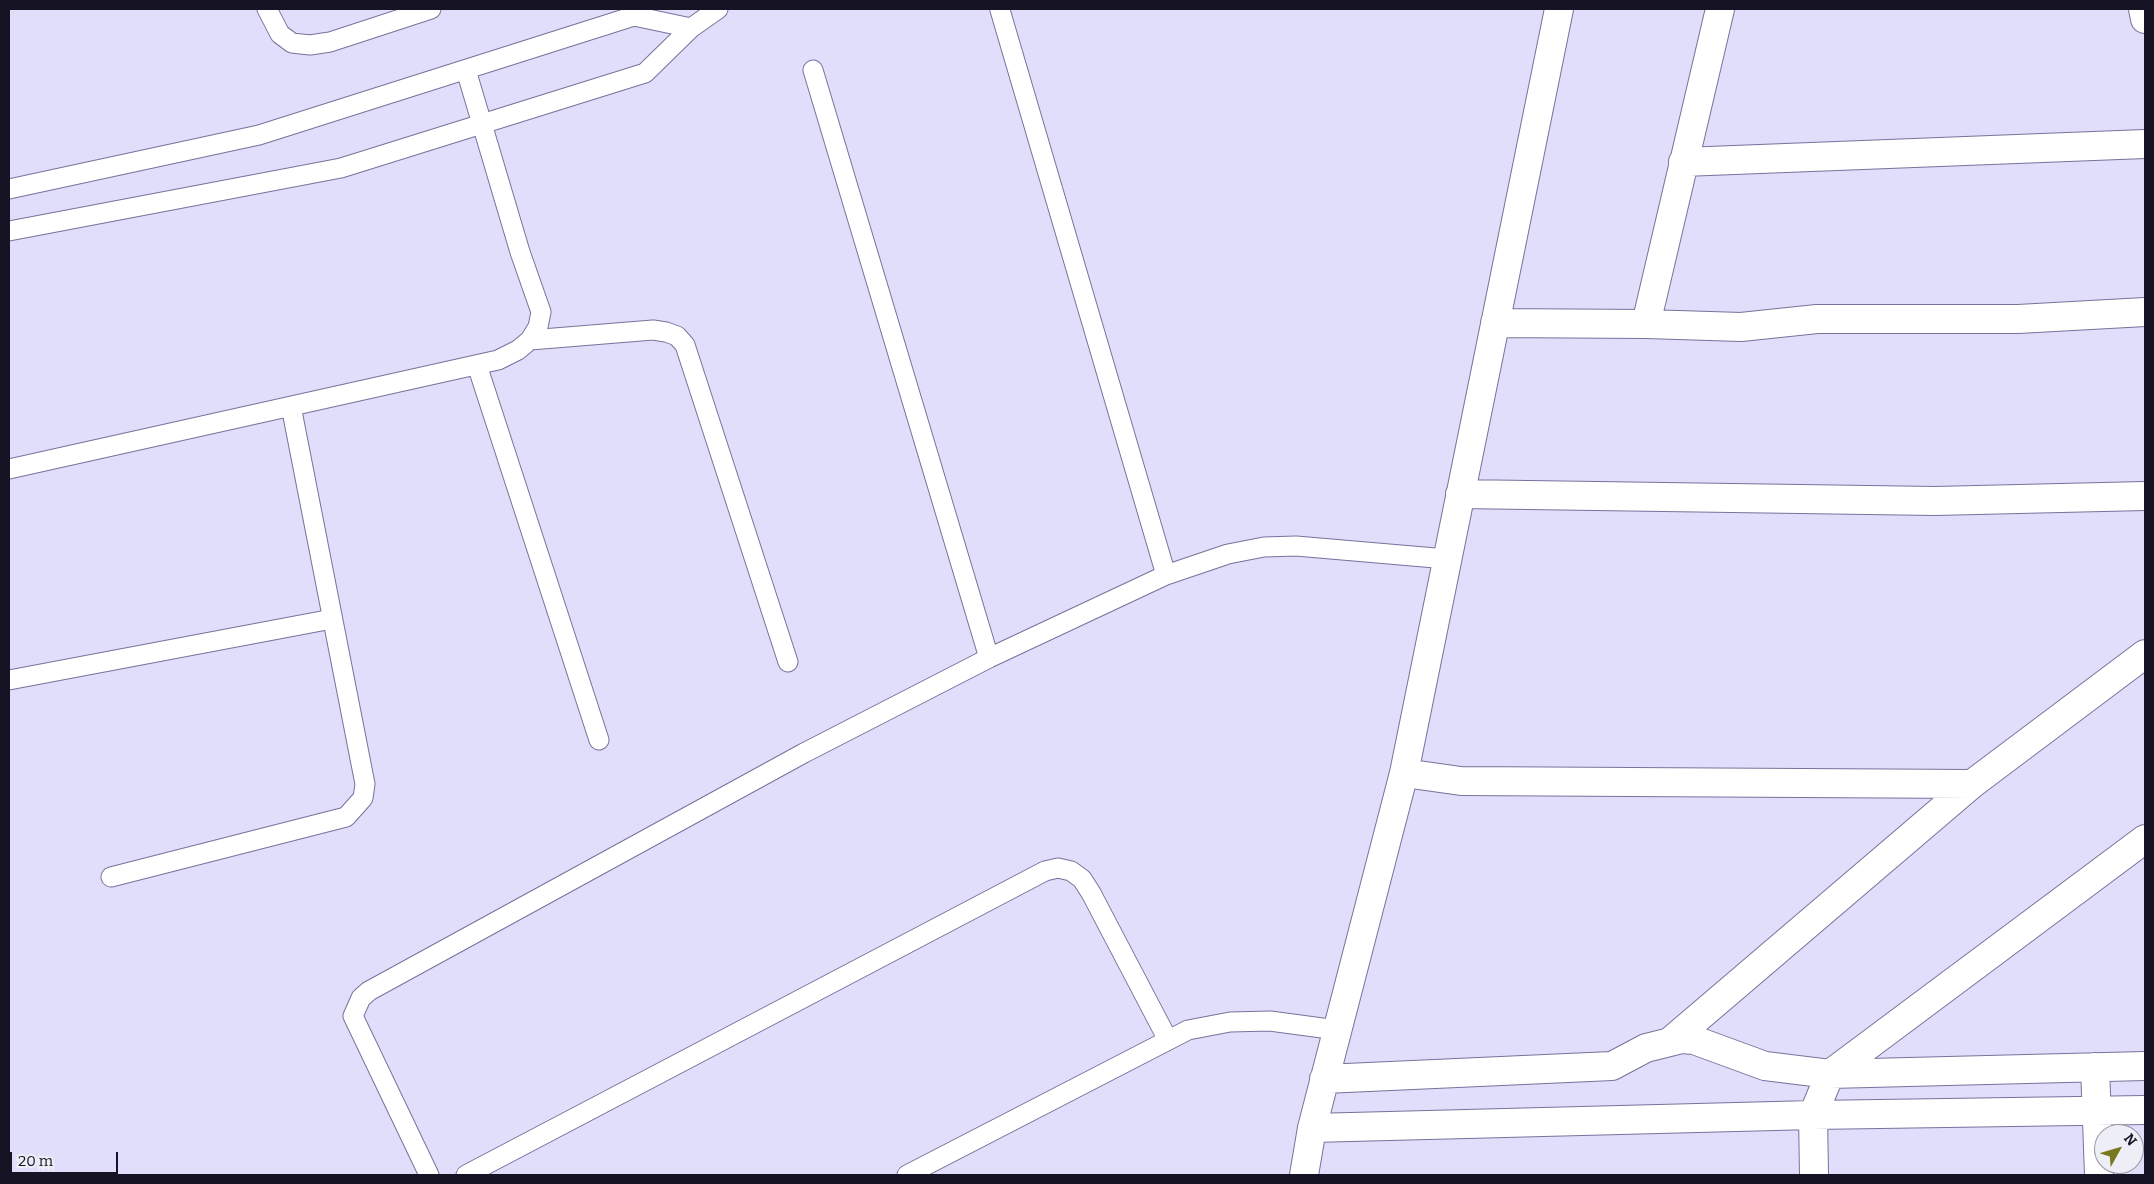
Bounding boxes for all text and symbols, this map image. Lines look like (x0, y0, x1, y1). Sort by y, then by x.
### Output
north arrow (2094, 1124, 2144, 1174)
text: N (2120, 1130, 2140, 1149)
scale bar (12, 1142, 120, 1174)
text: 20 m (18, 1152, 53, 1170)

